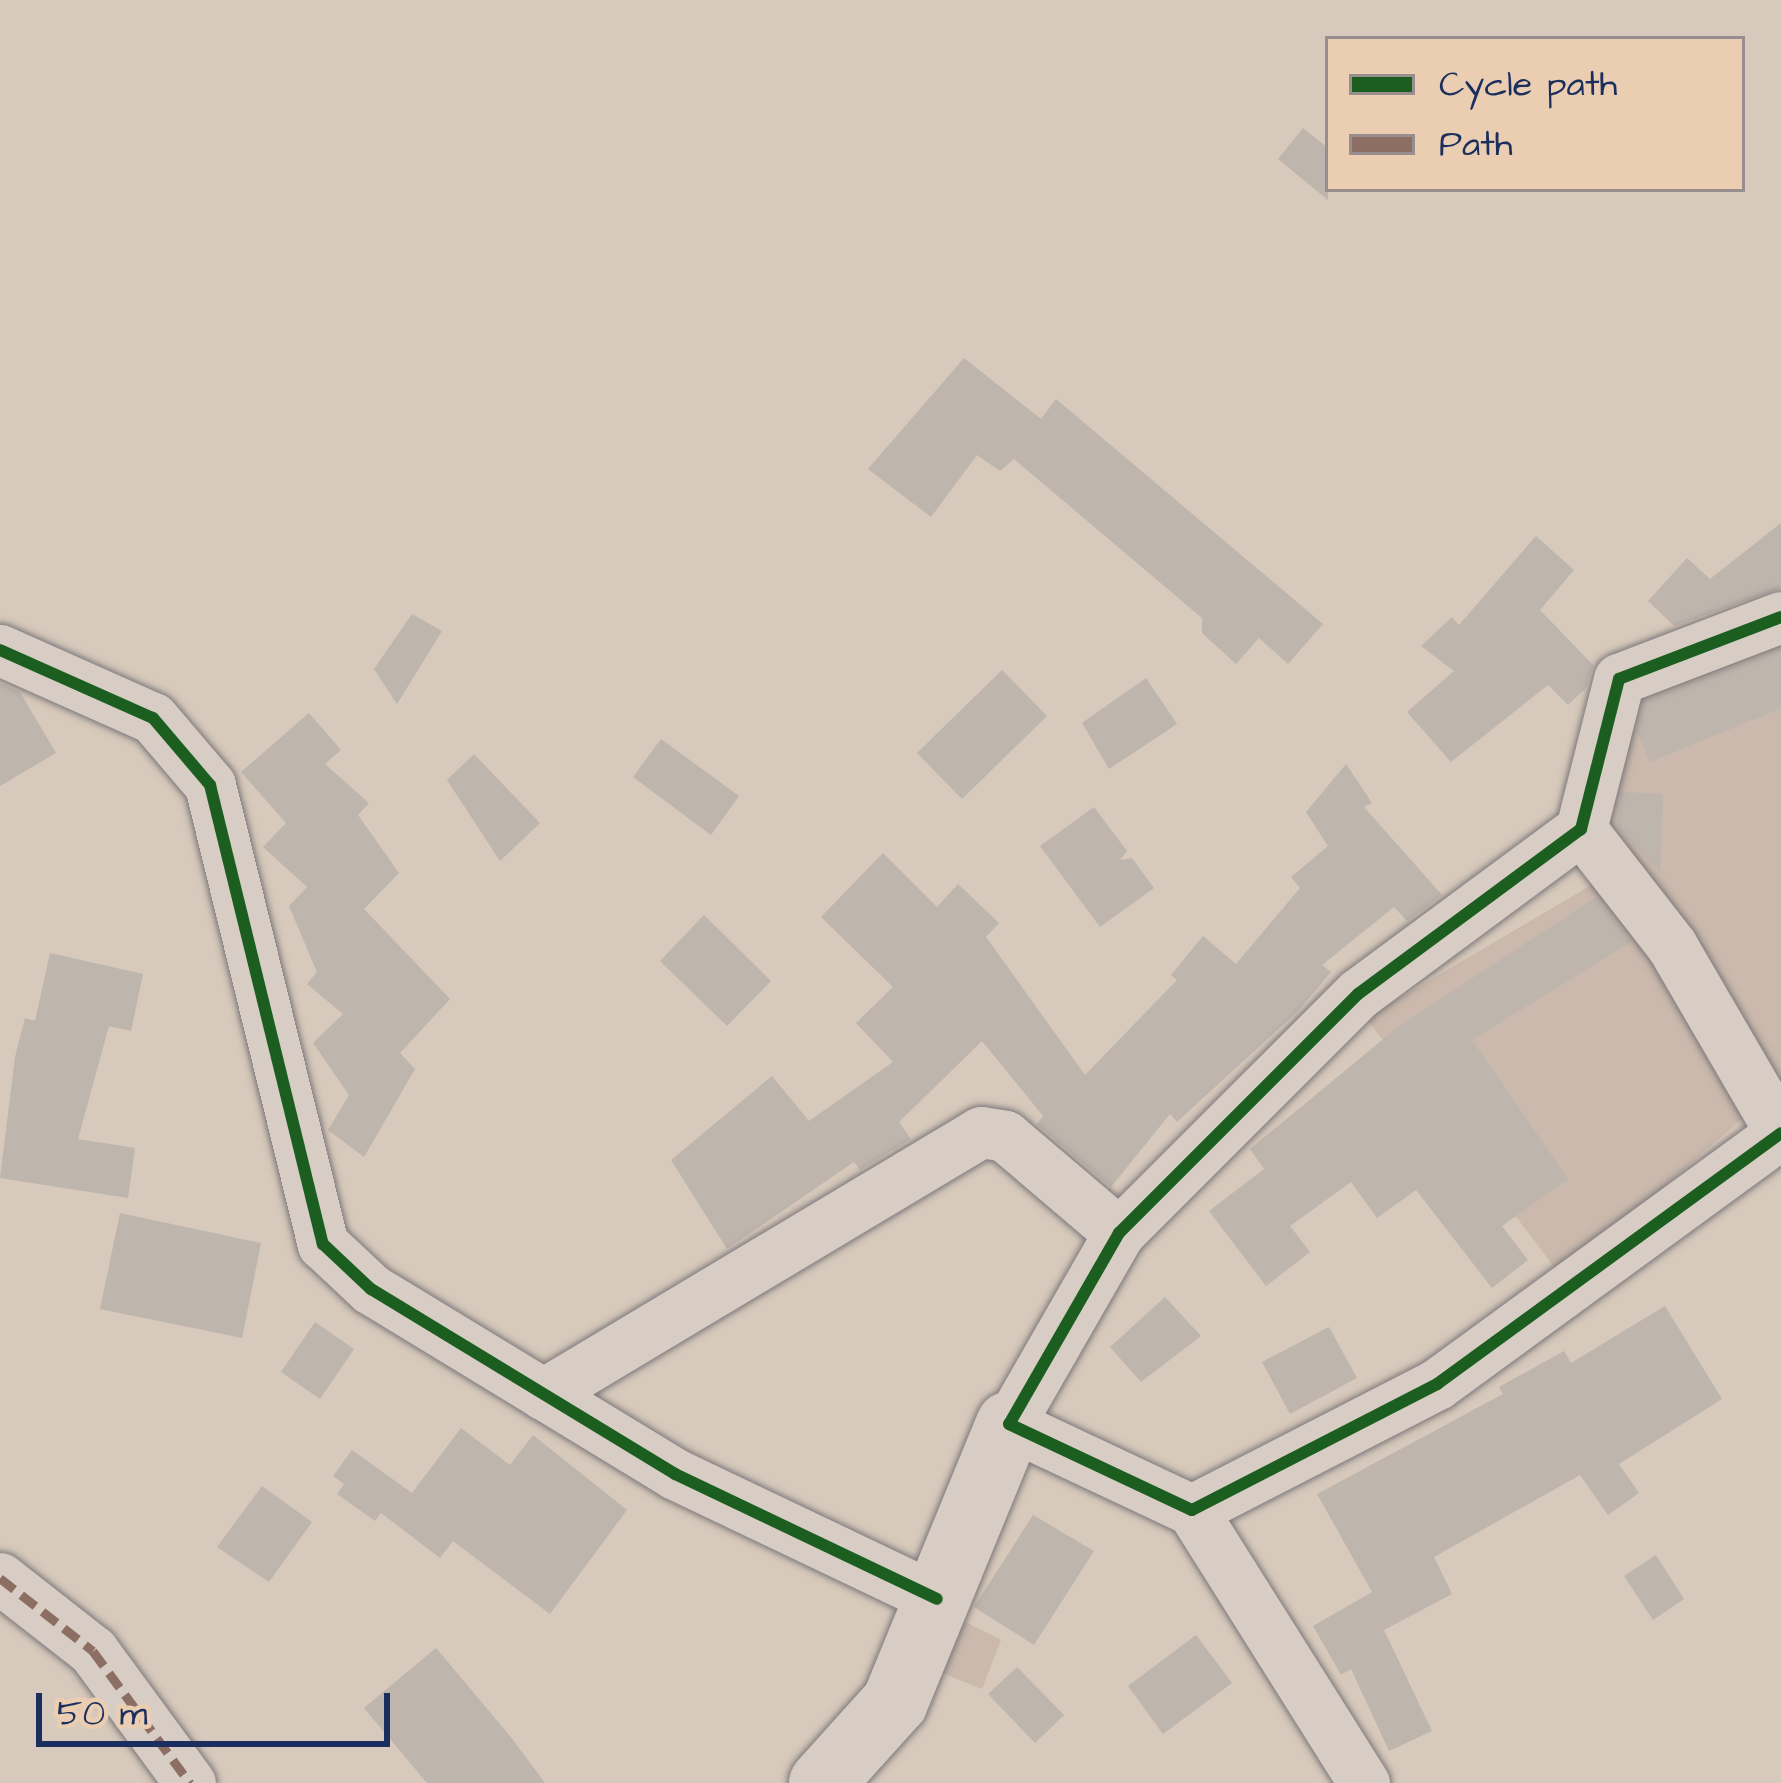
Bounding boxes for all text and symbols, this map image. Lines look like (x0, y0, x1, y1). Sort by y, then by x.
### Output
legend (1325, 36, 1745, 192)
text: Cycle path (1439, 59, 1617, 110)
text: Path (1439, 119, 1513, 170)
scale bar (42, 1669, 396, 1743)
text: 50 m (57, 1688, 148, 1739)

